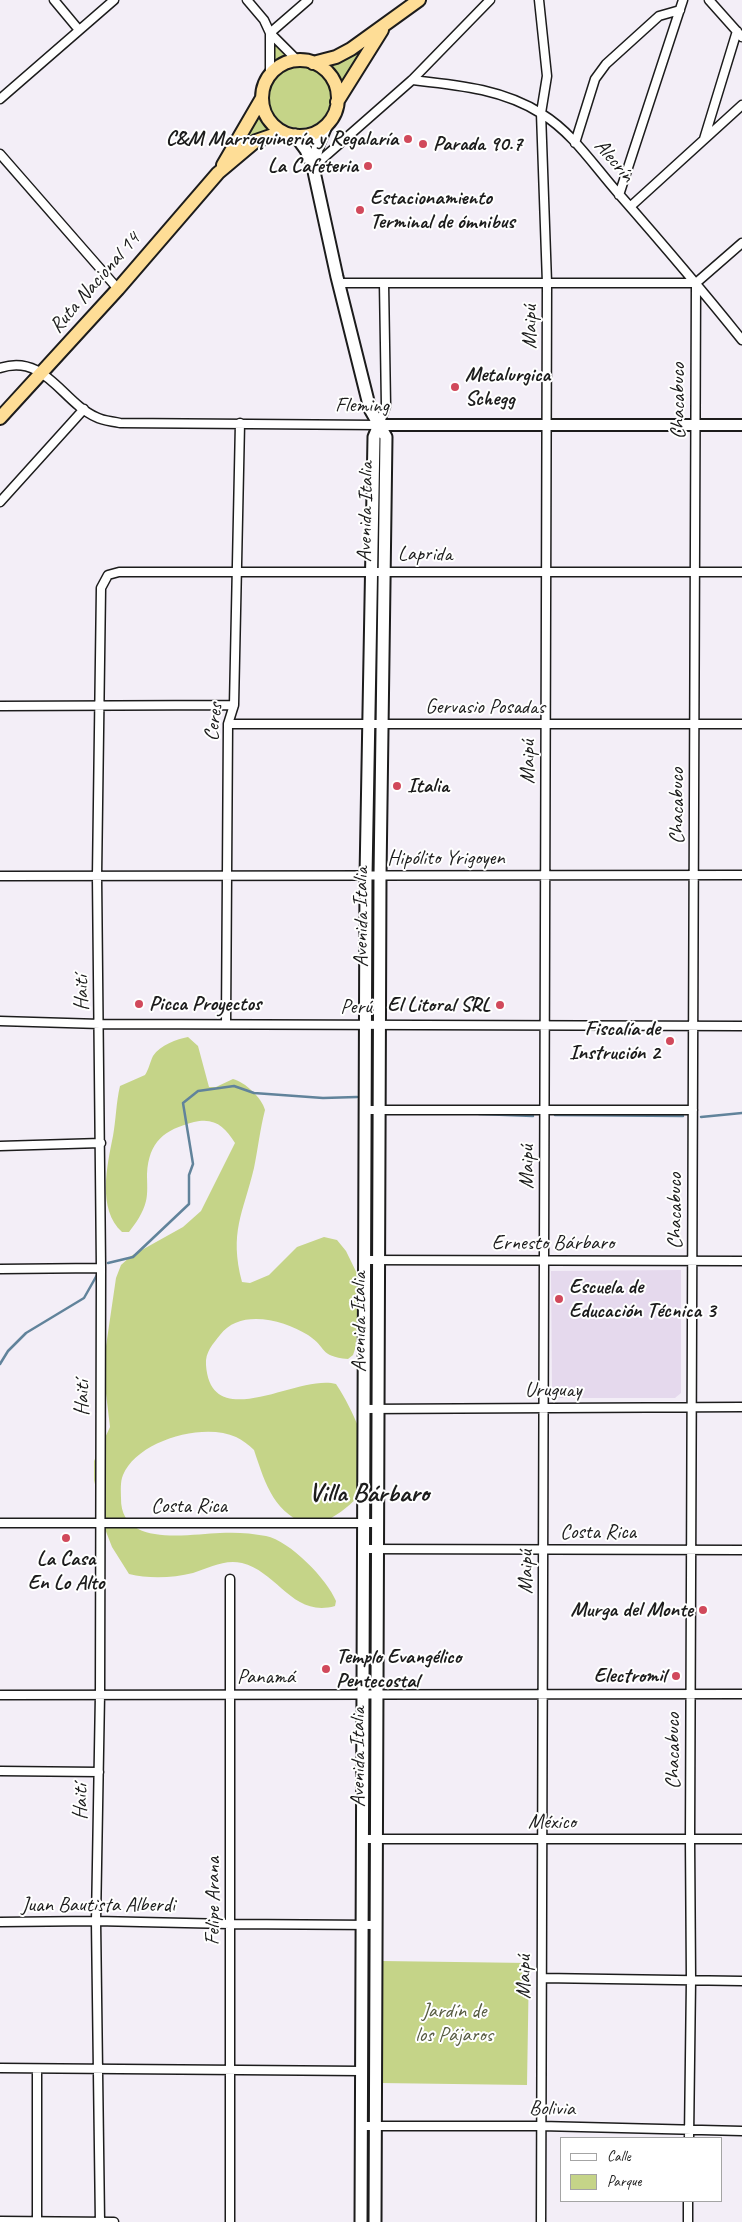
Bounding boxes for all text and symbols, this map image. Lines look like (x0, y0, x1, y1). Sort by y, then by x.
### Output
place label: C&M Marroquinería y Regalaría (166, 126, 398, 152)
place label: Parada 90.7 (433, 131, 522, 157)
marker: C&M Marroquinería y Regalaría (402, 133, 414, 145)
street label: Alecrín (588, 134, 640, 188)
marker: Parada 90.7 (417, 138, 429, 150)
place label: La Cafeteria (268, 153, 358, 179)
marker: La Cafeteria (362, 160, 374, 172)
place label: Estacionamiento Terminal de ómnibus (370, 185, 515, 235)
marker: Estacionamiento Terminal de ómnibus (354, 204, 366, 216)
street label: Ruta Nacional 14 (44, 227, 146, 339)
street label: Maipú (517, 305, 543, 349)
place label: Metalurgica Schegg (465, 362, 550, 412)
street label: Chacabuco (665, 363, 691, 439)
marker: Metalurgica Schegg (449, 381, 461, 393)
street label: Fleming (335, 393, 389, 419)
street label: Avenida Italia (353, 462, 379, 562)
street label: Laprida (398, 541, 452, 567)
street label: Gervasio Posadas (425, 694, 545, 720)
street label: Ceres (199, 701, 229, 743)
street label: Maipú (515, 740, 541, 784)
street label: Chacabuco (664, 768, 690, 844)
place label: Italia (407, 773, 449, 799)
marker: Italia (391, 780, 403, 792)
street label: Hipólito Yrigoyen (387, 845, 505, 871)
street label: Avenida Italia (348, 867, 374, 967)
street label: Haití (69, 975, 95, 1011)
place label: Picca Proyectos (149, 991, 261, 1017)
place label: El Litoral SRL (387, 992, 490, 1018)
street label: Perú (340, 994, 372, 1020)
marker: Picca Proyectos (133, 998, 145, 1010)
marker: El Litoral SRL (494, 999, 506, 1011)
place label: Fiscalía de Instrución 2 (569, 1016, 660, 1066)
marker: Fiscalía de Instrución 2 (664, 1035, 676, 1047)
street label: Maipú (514, 1145, 540, 1189)
street label: Chacabuco (662, 1173, 688, 1249)
street label: Ernesto Bárbaro (492, 1230, 614, 1256)
street label: Avenida Italia (346, 1272, 372, 1372)
place label: Escuela de Educación Técnica 3 (569, 1274, 716, 1324)
marker: Escuela de Educación Técnica 3 (553, 1293, 565, 1305)
street label: Uruguay (525, 1377, 581, 1403)
street label: Haití (69, 1380, 95, 1416)
district label: Villa Bárbaro (309, 1478, 429, 1510)
street label: Costa Rica (151, 1493, 227, 1519)
street label: Costa Rica (560, 1519, 636, 1545)
marker: La Casa En Lo Alto (60, 1532, 72, 1544)
place label: La Casa En Lo Alto (28, 1546, 104, 1596)
street label: Maipú (513, 1550, 539, 1594)
place label: Murga del Monte (570, 1597, 693, 1623)
marker: Murga del Monte (697, 1604, 709, 1616)
place label: Templo Evangélico Pentecostal (336, 1644, 461, 1694)
marker: Templo Evangélico Pentecostal (320, 1663, 332, 1675)
place label: Electromil (594, 1663, 666, 1689)
street label: Panamá (237, 1664, 295, 1690)
marker: Electromil (670, 1670, 682, 1682)
street label: Avenida Italia (345, 1707, 371, 1807)
street label: Chacabuco (660, 1713, 686, 1789)
street label: Haití (68, 1784, 94, 1820)
street label: México (528, 1809, 576, 1835)
street label: Felipe Arana (200, 1857, 226, 1945)
street label: Juan Bautista Alberdi (21, 1892, 175, 1918)
street label: Maipú (511, 1955, 537, 1999)
park label: Jardín de los Pájaros (415, 1998, 493, 2048)
street label: Bolivia (529, 2096, 575, 2122)
legend (560, 2137, 722, 2202)
text: Calle (607, 2147, 631, 2166)
text: Parque (607, 2172, 641, 2191)

